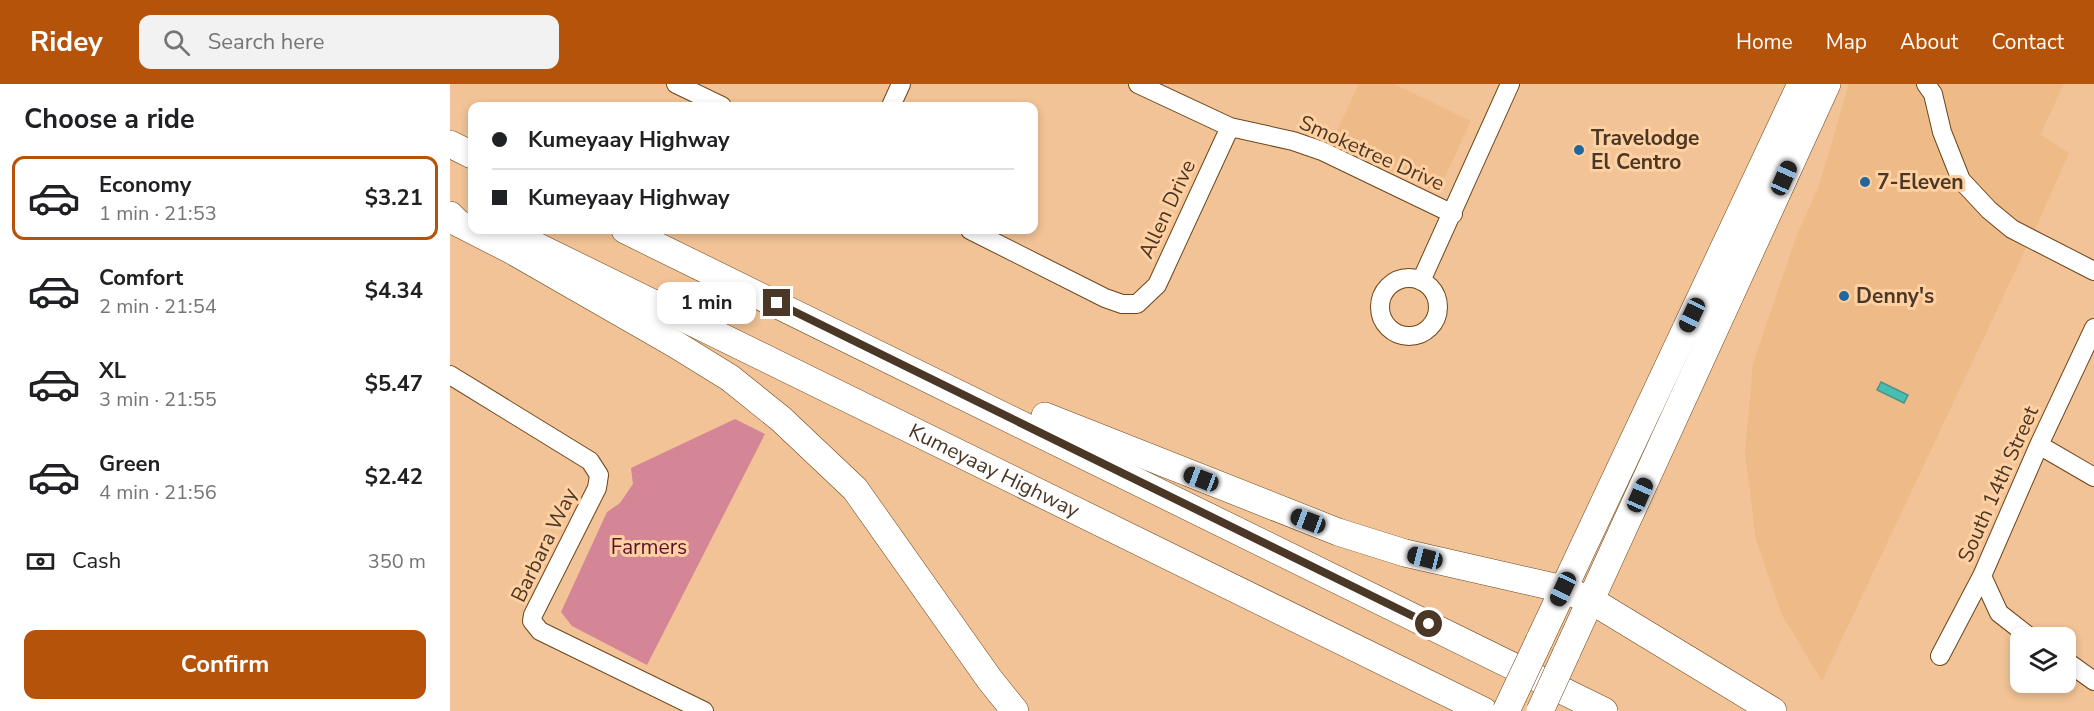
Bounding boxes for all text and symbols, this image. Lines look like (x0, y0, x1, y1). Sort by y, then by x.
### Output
search box (139, 15, 559, 69)
text: Ridey (30, 23, 103, 61)
icon: search (160, 26, 193, 59)
text: Search here (208, 27, 324, 57)
text: Home (1736, 28, 1793, 56)
text: Map (1826, 28, 1867, 56)
text: About (1900, 28, 1958, 56)
text: Contact (1991, 28, 2064, 56)
text: Choose a ride (24, 101, 195, 138)
street label: Smoketree Drive (1295, 108, 1449, 198)
place label: Travelodge El Centro (1591, 124, 1700, 176)
text: Kumeyaay Highway (528, 125, 730, 155)
marker: Travelodge El Centro (1572, 143, 1586, 157)
street label: Allen Drive (1132, 155, 1202, 263)
car (1768, 158, 1800, 198)
place label: 7-Eleven (1877, 168, 1964, 196)
text: Economy (99, 170, 191, 200)
icon: car (27, 171, 81, 225)
marker: 7-Eleven (1858, 175, 1872, 189)
text: $3.21 (365, 183, 423, 213)
text: Kumeyaay Highway (528, 183, 730, 213)
text: 1 min · 21:53 (99, 200, 217, 227)
text: Comfort (99, 263, 183, 293)
icon: car (27, 264, 81, 318)
text: $4.34 (365, 276, 423, 306)
callout: 1 min (657, 282, 756, 324)
place label: Denny's (1856, 282, 1934, 310)
text: 1 min (681, 289, 732, 316)
route end (763, 289, 790, 316)
marker: Denny's (1837, 289, 1851, 303)
text: 2 min · 21:54 (99, 293, 217, 320)
car (1676, 295, 1708, 335)
text: XL (99, 356, 126, 386)
icon: car (27, 357, 81, 411)
text: $5.47 (365, 369, 423, 399)
text: 3 min · 21:55 (99, 386, 217, 413)
street label: South 14th Street (1951, 401, 2045, 567)
street label: Kumeyaay Highway (904, 417, 1084, 524)
text: Green (99, 449, 160, 479)
icon: car (27, 450, 81, 504)
text: $2.42 (365, 462, 423, 492)
car (1181, 464, 1221, 494)
car (1624, 475, 1656, 515)
text: 4 min · 21:56 (99, 479, 217, 506)
street label: Barbara Way (504, 483, 584, 607)
car (1288, 506, 1328, 536)
park label: Farmers (611, 533, 687, 561)
icon: cash (24, 545, 57, 578)
car (1405, 545, 1445, 571)
text: Cash (72, 546, 121, 576)
text: 350 m (368, 548, 426, 575)
car (1547, 569, 1579, 609)
route start (1415, 610, 1442, 637)
map controls (2010, 627, 2076, 693)
button: layers (2010, 627, 2076, 693)
button: Confirm (24, 630, 426, 699)

